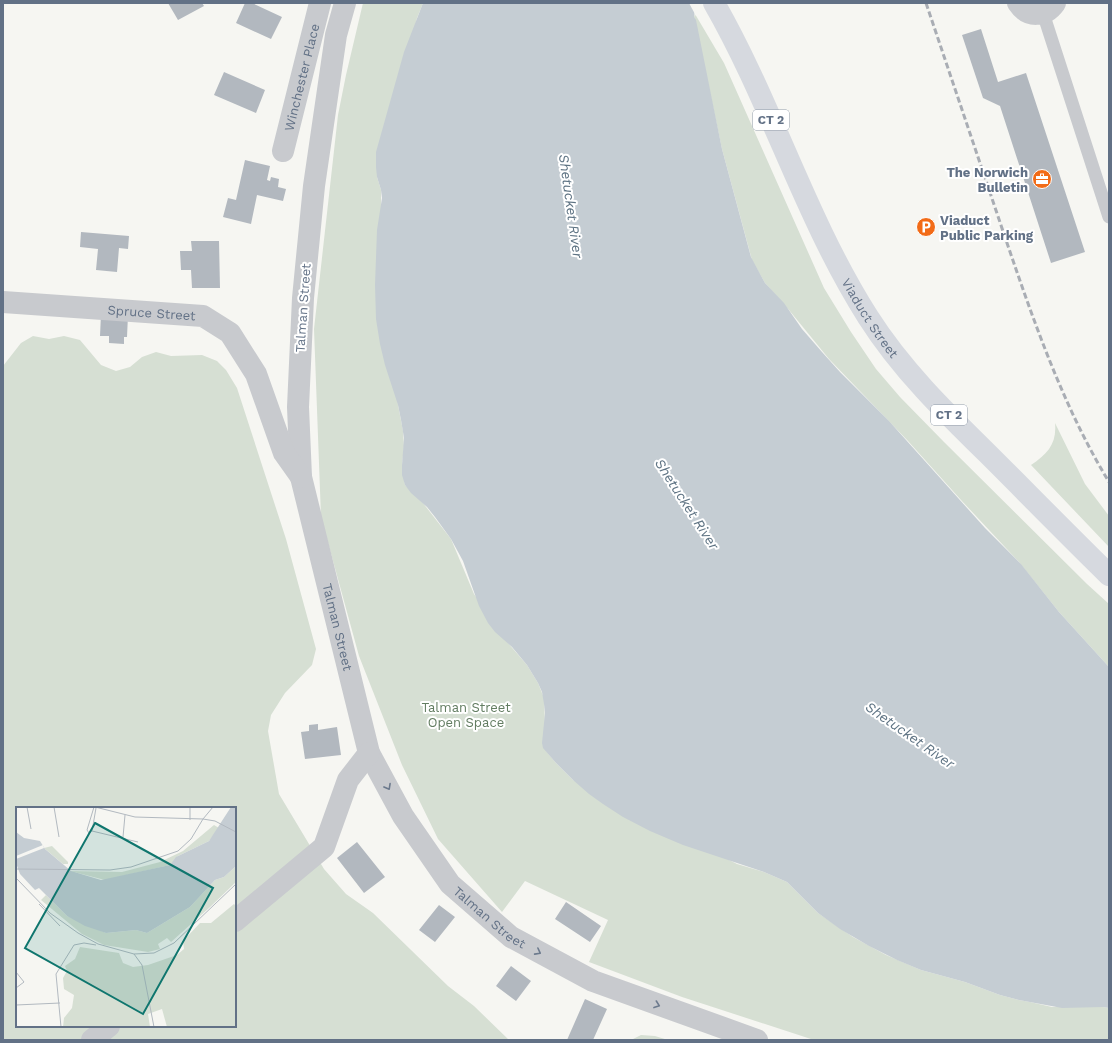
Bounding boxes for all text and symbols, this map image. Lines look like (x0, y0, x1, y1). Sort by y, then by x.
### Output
street label: Winchester Place (281, 22, 322, 133)
road number: CT 2 (753, 110, 789, 130)
water label: Shetucket River (556, 153, 586, 260)
place label: The Norwich Bulletin (946, 165, 1028, 195)
office icon: The Norwich Bulletin (1031, 168, 1053, 190)
place label: Viaduct Public Parking (940, 213, 1034, 243)
parking icon: Viaduct Public Parking (915, 216, 937, 238)
street label: Talman Street (292, 262, 314, 353)
street label: Viaduct Street (839, 276, 902, 361)
street label: Spruce Street (107, 302, 197, 323)
road number: CT 2 (931, 405, 967, 425)
water label: Shetucket River (652, 456, 723, 553)
street label: Talman Street (320, 582, 356, 673)
water label: Shetucket River (862, 698, 958, 772)
park label: Talman Street Open Space (421, 700, 511, 730)
one-way arrow (383, 783, 390, 790)
inset map (16, 807, 236, 1027)
street label: Talman Street (451, 883, 529, 951)
one-way arrow (534, 948, 542, 955)
one-way arrow (653, 1000, 660, 1008)

